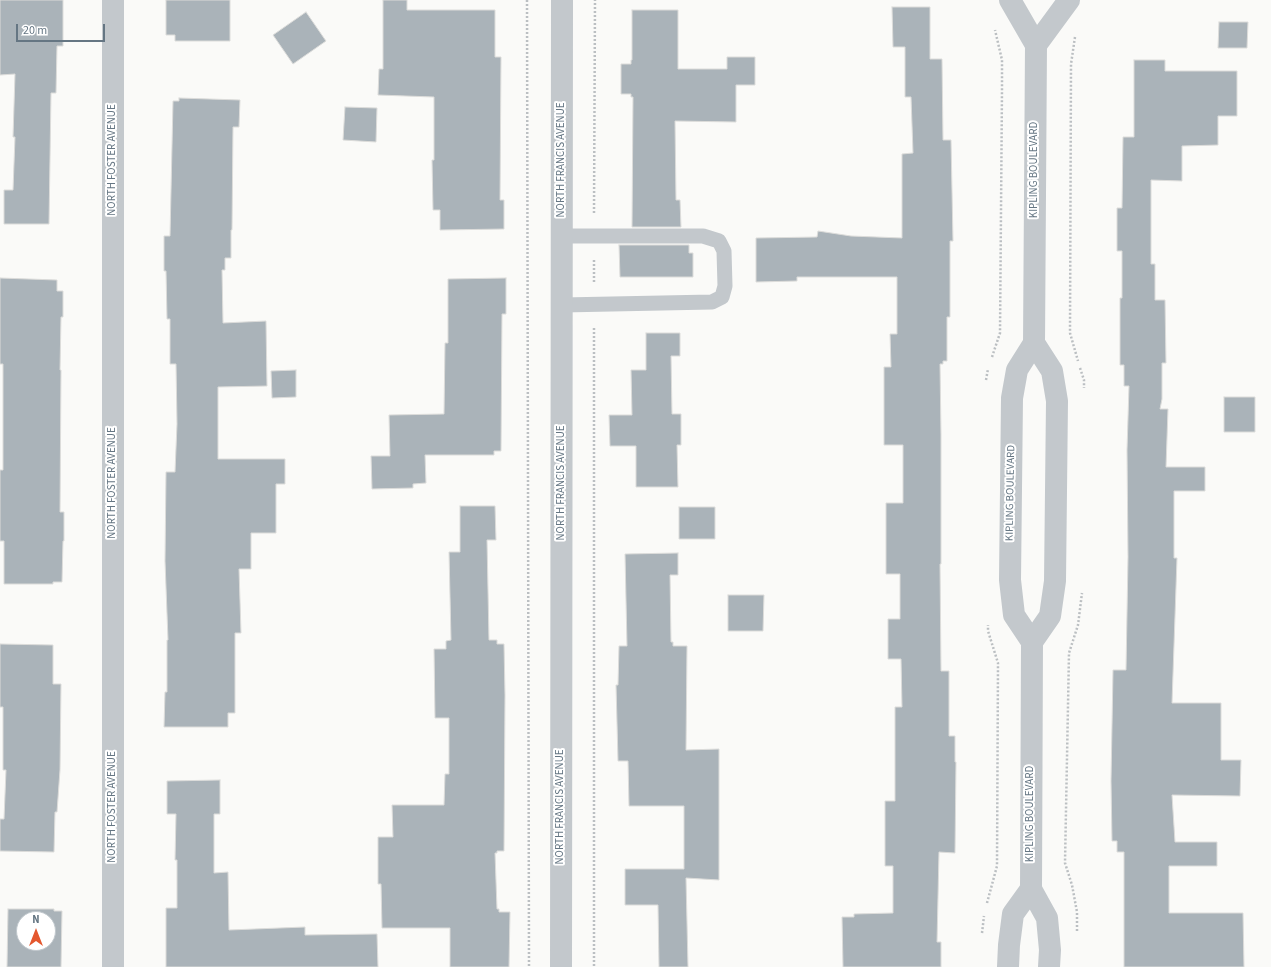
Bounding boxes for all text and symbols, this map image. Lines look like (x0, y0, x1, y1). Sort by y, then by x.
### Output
scale bar (18, 16, 107, 42)
text: 20 m (23, 22, 47, 39)
street label: NORTH FRANCIS AVENUE (555, 102, 569, 218)
street label: NORTH FOSTER AVENUE (106, 104, 120, 216)
street label: KIPLING BOULEVARD (1028, 122, 1042, 218)
street label: NORTH FRANCIS AVENUE (555, 425, 569, 541)
street label: NORTH FOSTER AVENUE (106, 427, 120, 539)
street label: KIPLING BOULEVARD (1004, 445, 1018, 541)
street label: NORTH FRANCIS AVENUE (554, 749, 568, 865)
street label: NORTH FOSTER AVENUE (106, 751, 120, 863)
street label: KIPLING BOULEVARD (1024, 766, 1038, 862)
north arrow (16, 911, 56, 951)
text: N (32, 912, 40, 927)

